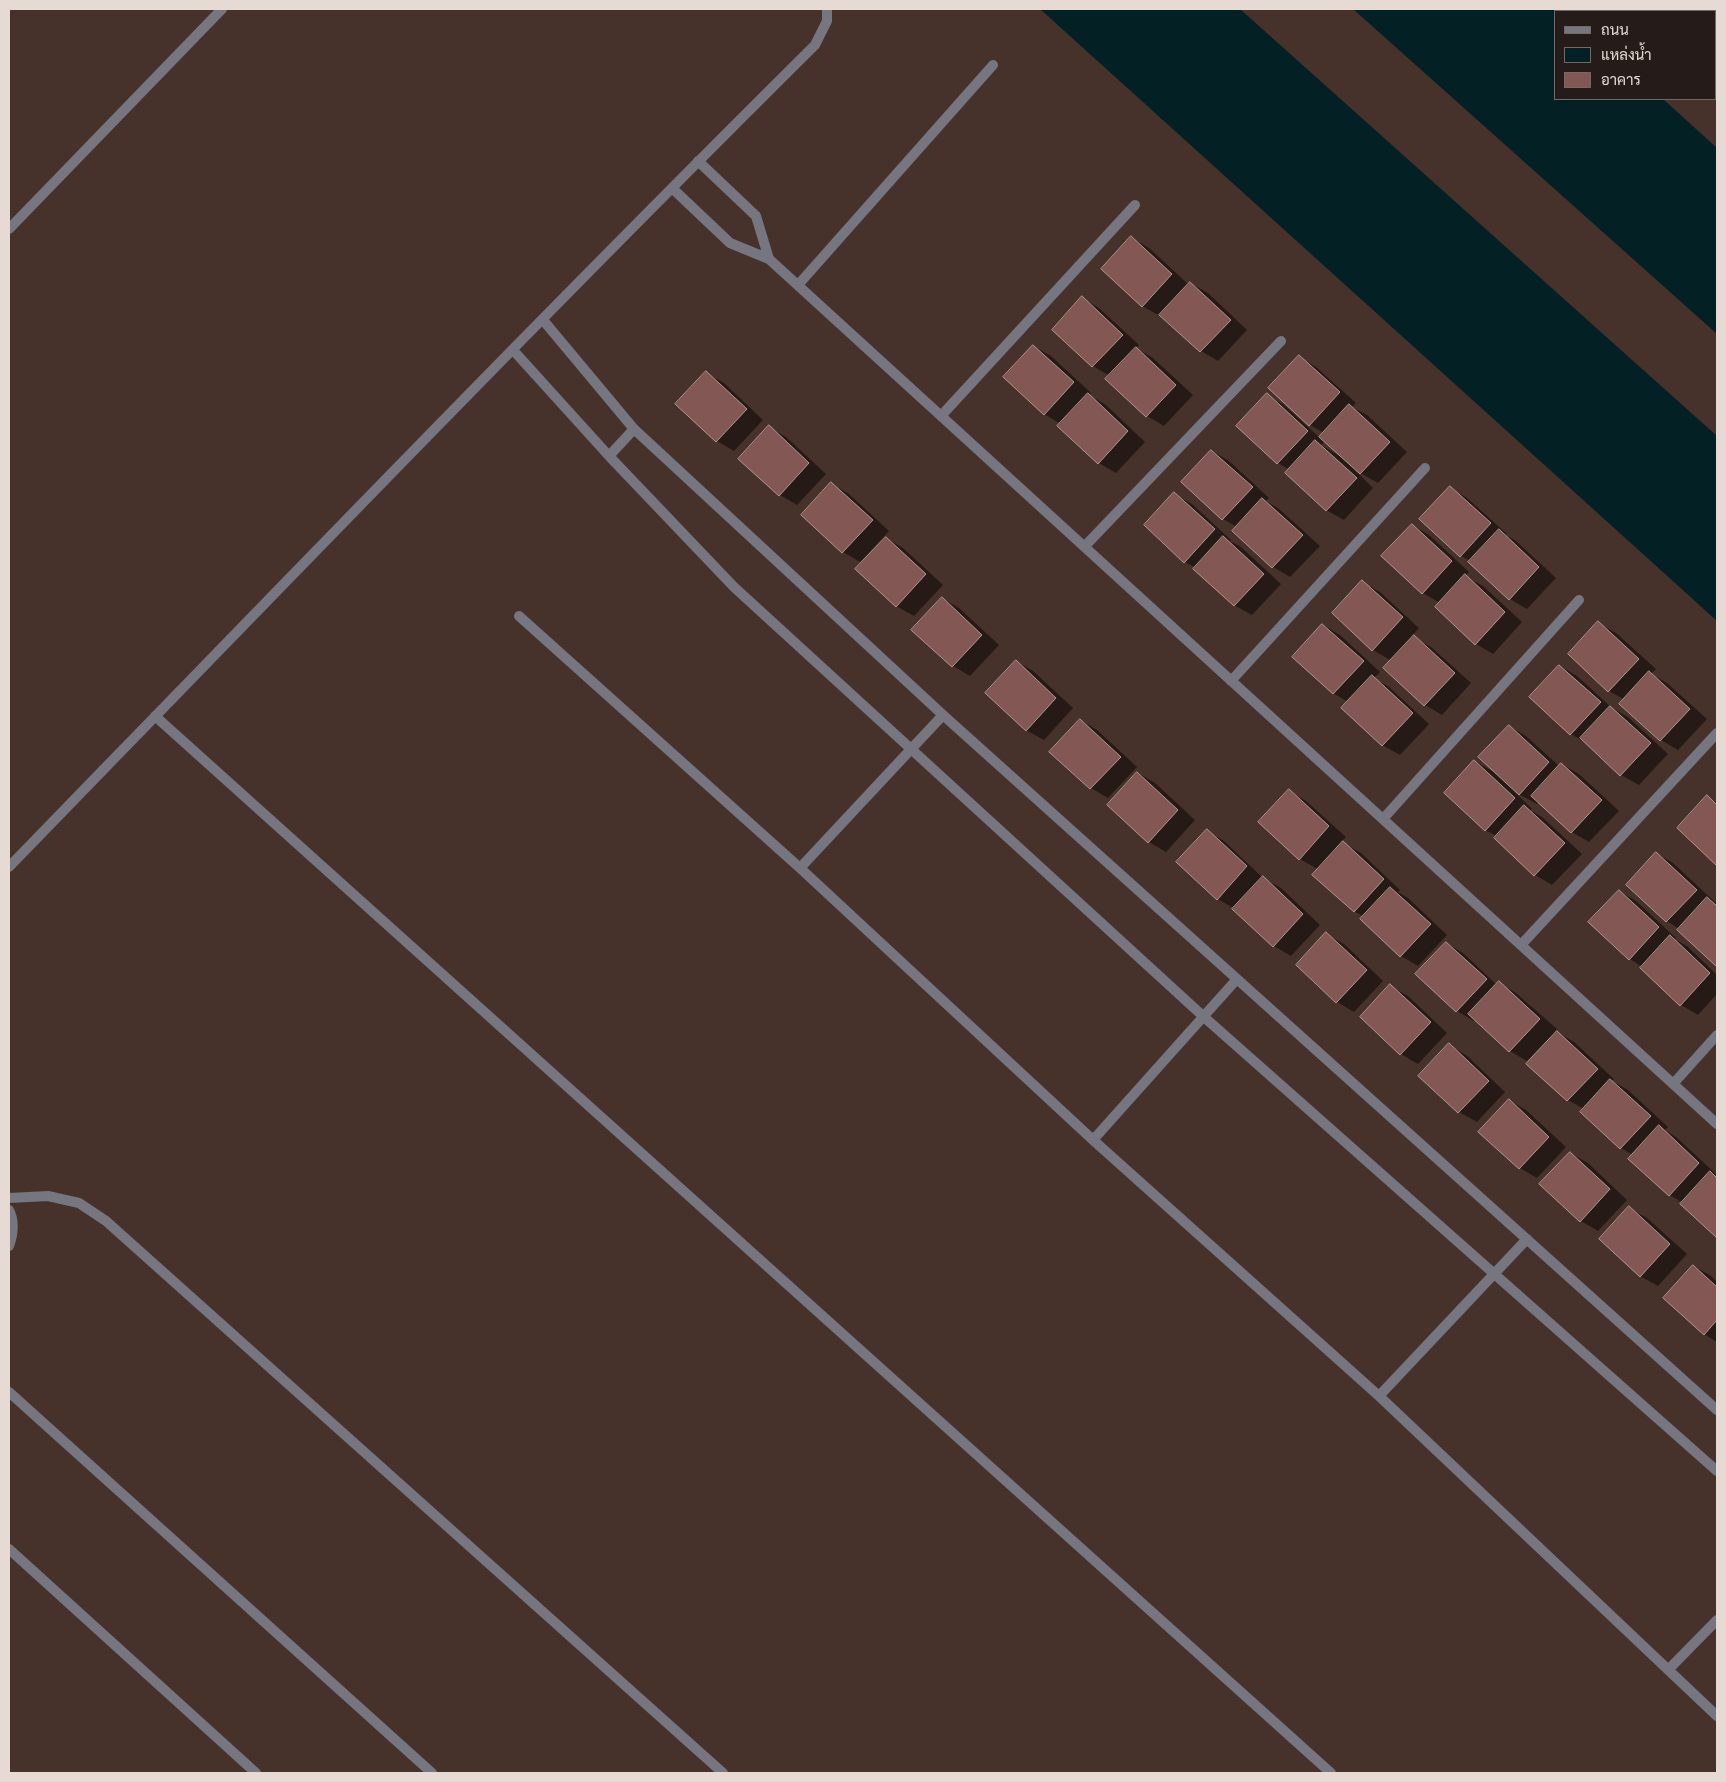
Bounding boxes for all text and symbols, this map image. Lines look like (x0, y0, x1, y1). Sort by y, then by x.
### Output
legend (1554, 10, 1716, 100)
text: ถนน (1601, 19, 1629, 40)
text: แหล่งน้ำ (1601, 44, 1652, 65)
text: อาคาร (1601, 69, 1641, 90)

